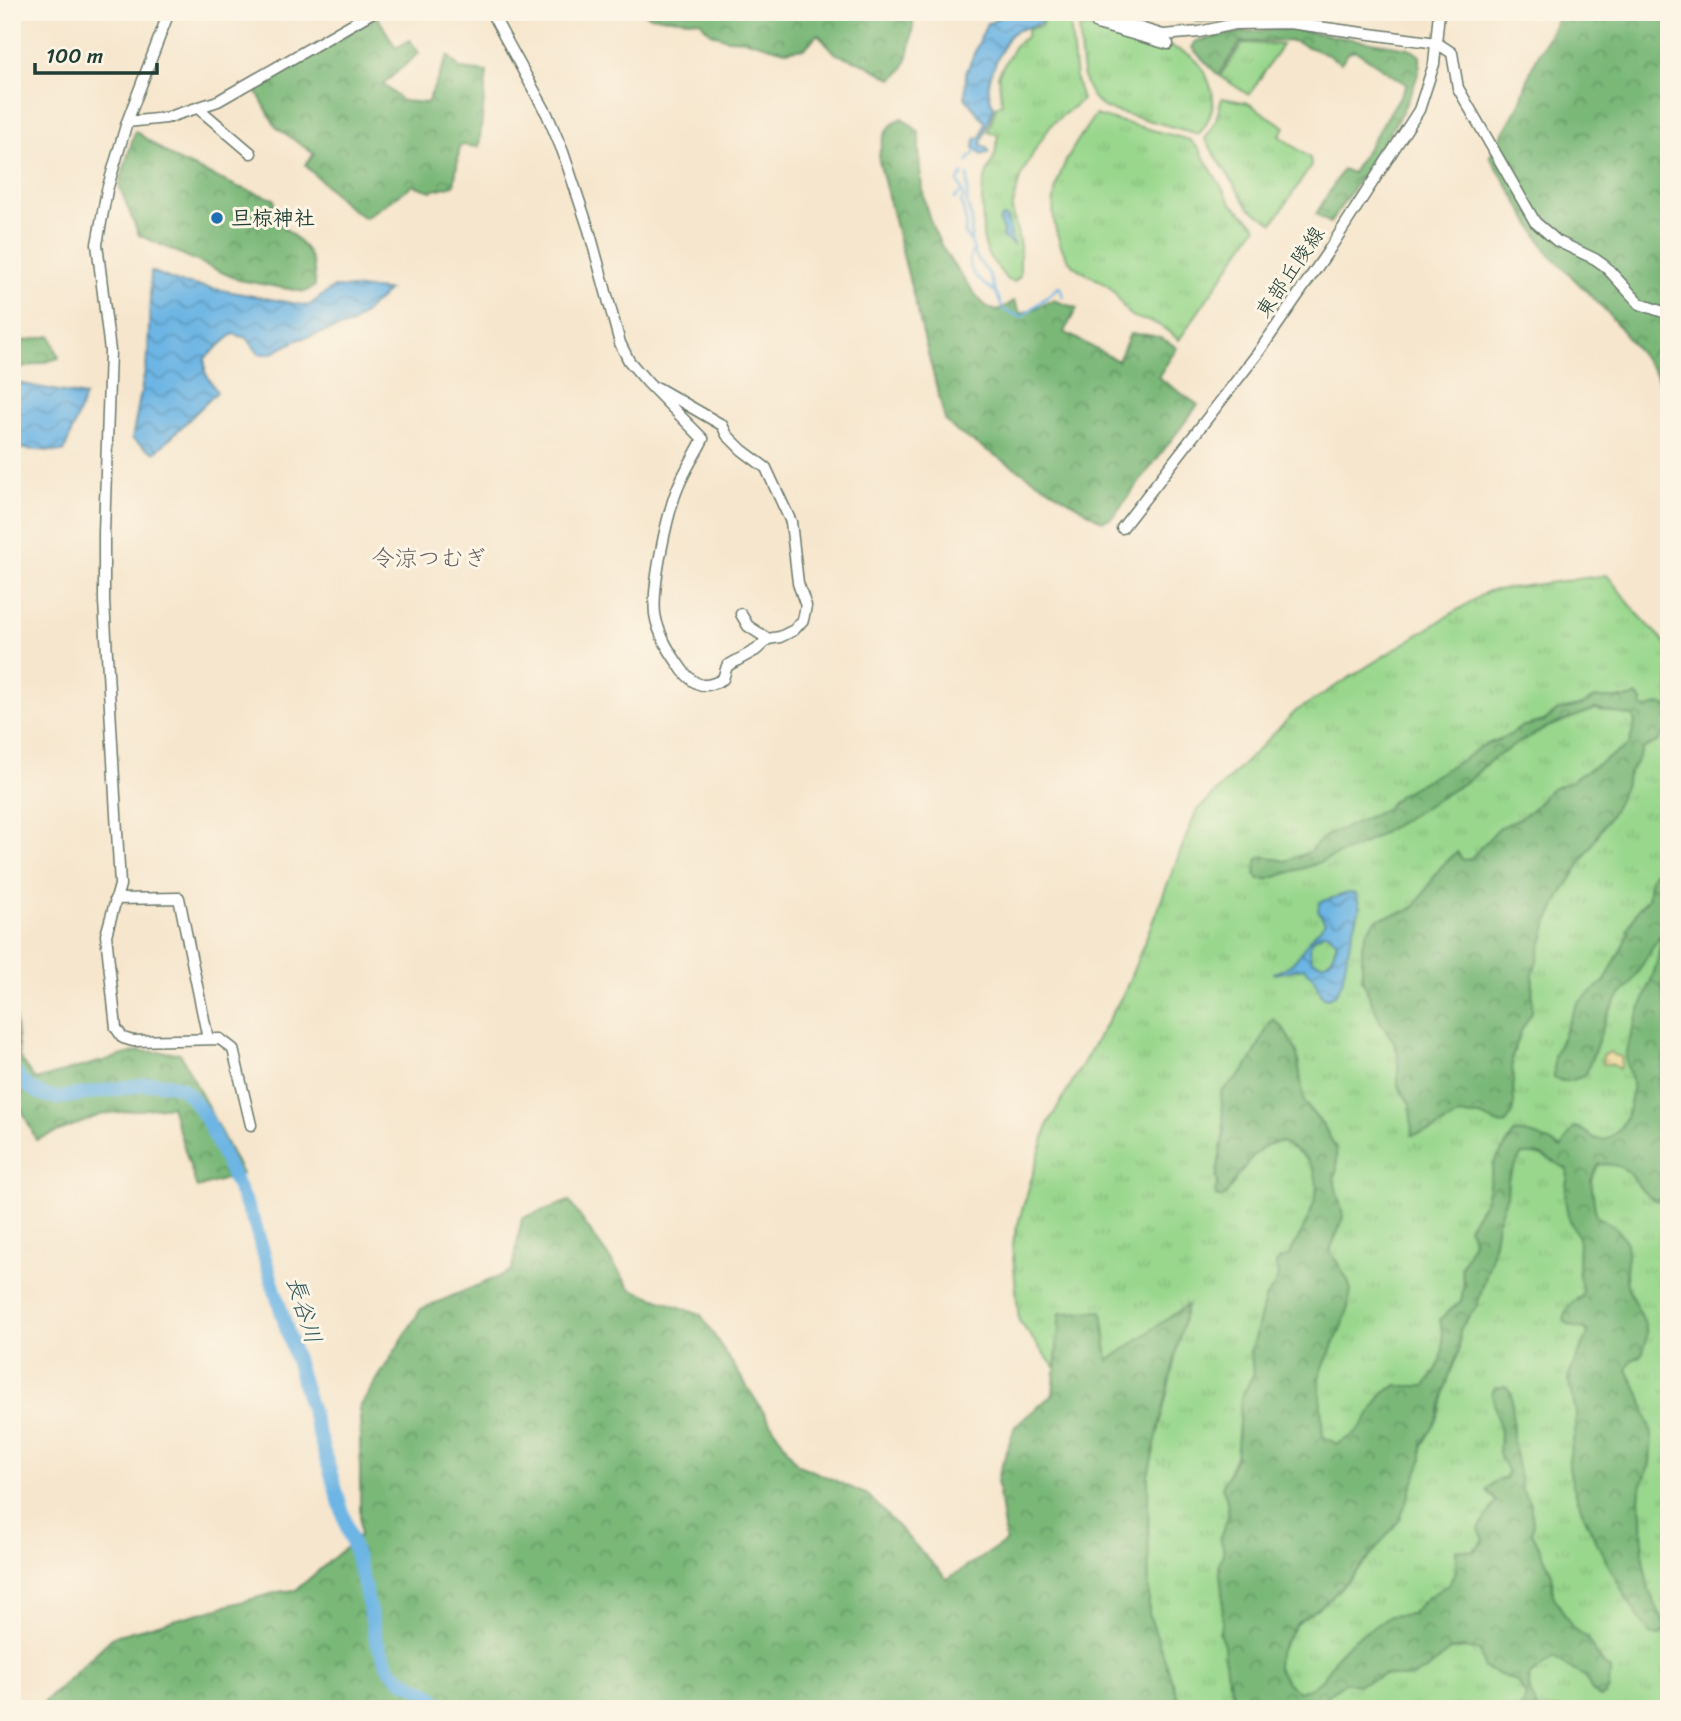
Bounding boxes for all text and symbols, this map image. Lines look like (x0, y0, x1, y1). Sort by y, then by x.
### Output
scale bar (35, 32, 158, 76)
text: 100 m (46, 37, 103, 75)
place label: 旦椋神社 (231, 199, 315, 237)
marker: 旦椋神社 (209, 210, 225, 226)
street label: 東部丘陵線 (1245, 218, 1335, 326)
district label: 令涼つむぎ (372, 538, 487, 579)
water label: 長谷川 (274, 1271, 334, 1349)

